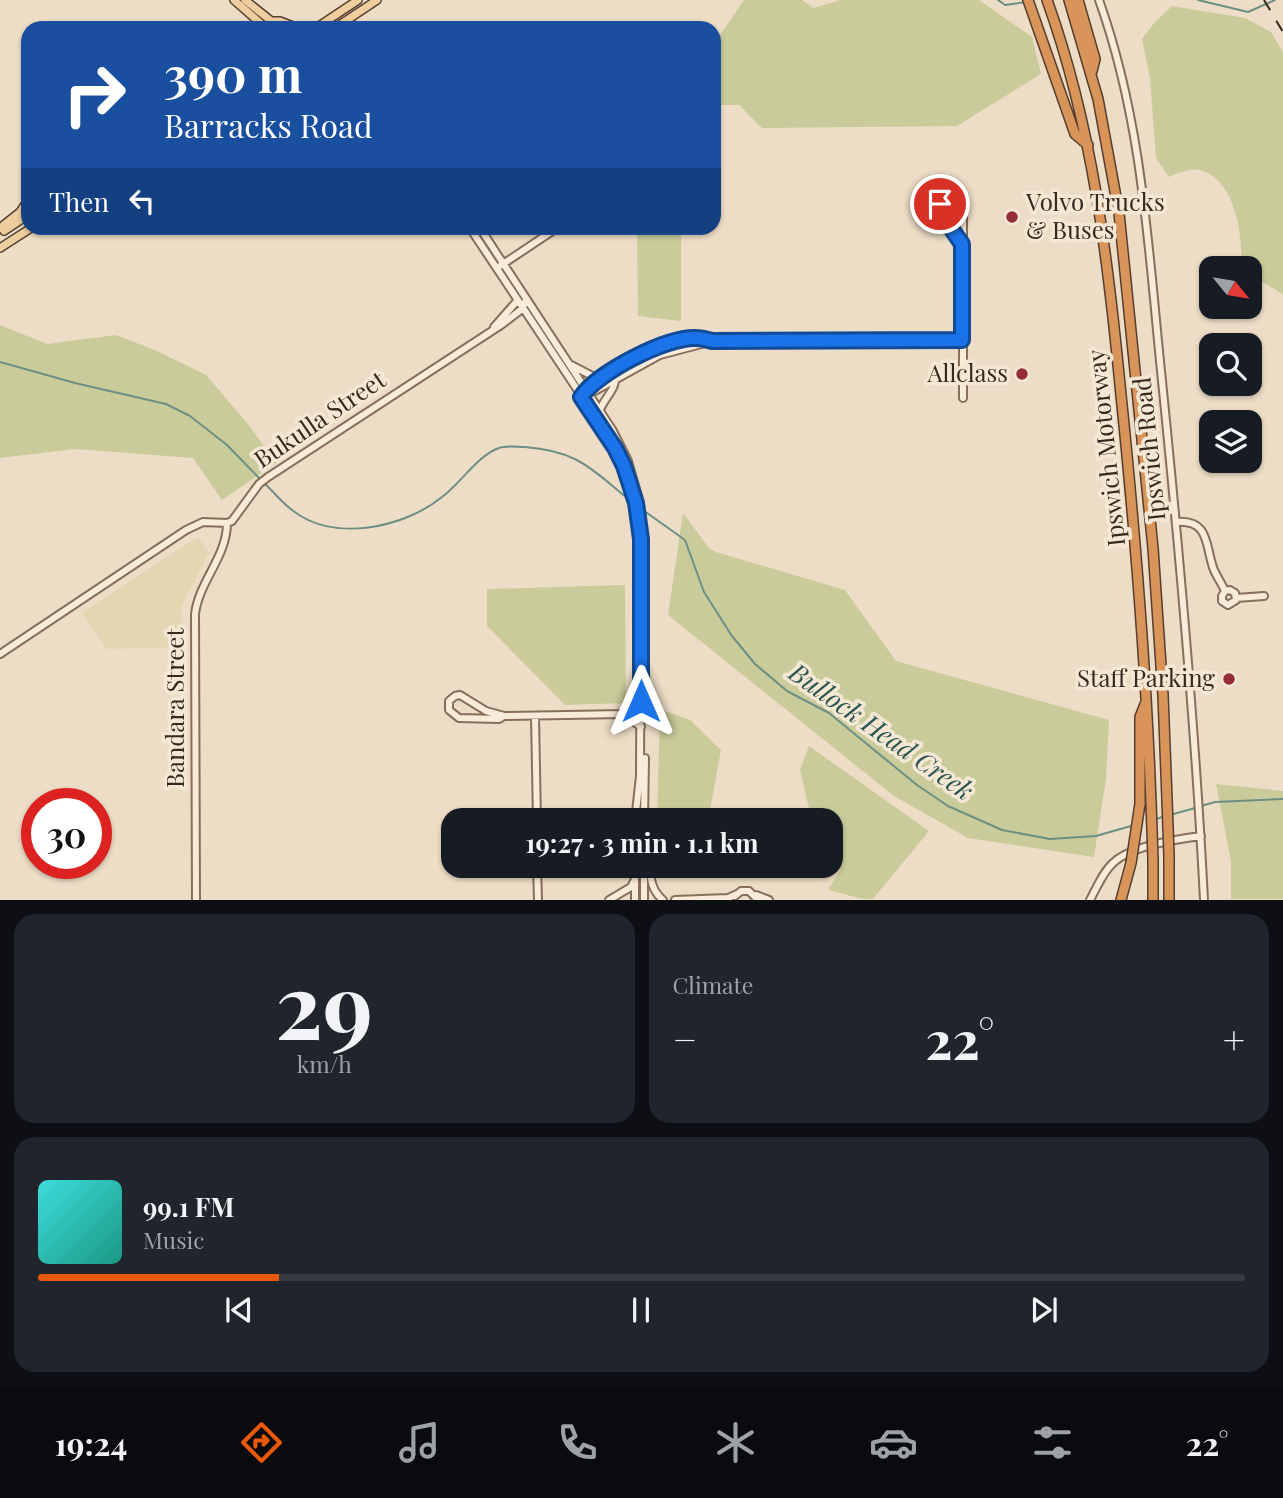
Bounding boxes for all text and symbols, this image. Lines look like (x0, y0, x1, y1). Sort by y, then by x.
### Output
text: 390 m (164, 40, 302, 105)
icon: right (49, 49, 140, 140)
text: Barracks Road (164, 103, 373, 146)
pin (910, 174, 970, 234)
icon: left (123, 182, 161, 220)
text: Then (49, 184, 109, 219)
icon: arrive (921, 185, 959, 223)
place label: Volvo Trucks & Buses (1025, 185, 1165, 245)
marker: Volvo Trucks & Buses (1004, 209, 1020, 225)
north arrow (1199, 256, 1262, 318)
map controls (1199, 256, 1262, 473)
button: search (1199, 333, 1262, 396)
street label: Ipswich Motorway (1079, 348, 1131, 548)
place label: Allclass (926, 356, 1008, 388)
street label: Bukulla Street (247, 362, 391, 474)
marker: Allclass (1014, 366, 1030, 382)
street label: Ipswich Road (1125, 376, 1171, 523)
button: layers (1199, 410, 1262, 473)
street label: Bandara Street (158, 628, 190, 788)
water label: Bullock Head Creek (782, 653, 981, 807)
place label: Staff Parking (1077, 661, 1215, 693)
position arrow (604, 664, 678, 738)
marker: Staff Parking (1221, 671, 1237, 687)
speed limit sign: 30 (21, 788, 112, 879)
text: 19:27 · 3 min · 1.1 km (526, 825, 758, 860)
text: 29 (275, 942, 373, 1063)
text: Climate (673, 969, 753, 1000)
text: 22° (925, 1004, 995, 1073)
text: − (673, 1013, 697, 1064)
text: + (1223, 1013, 1245, 1064)
text: km/h (297, 1048, 352, 1079)
text: 99.1 FM (143, 1189, 234, 1224)
text: Music (143, 1224, 204, 1255)
icon: previous (220, 1291, 258, 1329)
icon: pause (622, 1291, 660, 1329)
icon: next (1025, 1291, 1063, 1329)
icon: directions (237, 1418, 286, 1467)
icon: music (395, 1418, 444, 1467)
icon: phone (553, 1418, 602, 1467)
icon: climate (711, 1418, 760, 1467)
icon: car (869, 1418, 918, 1467)
icon: filters (1028, 1418, 1077, 1467)
text: 19:24 (55, 1421, 127, 1464)
text: 22° (1186, 1421, 1228, 1464)

